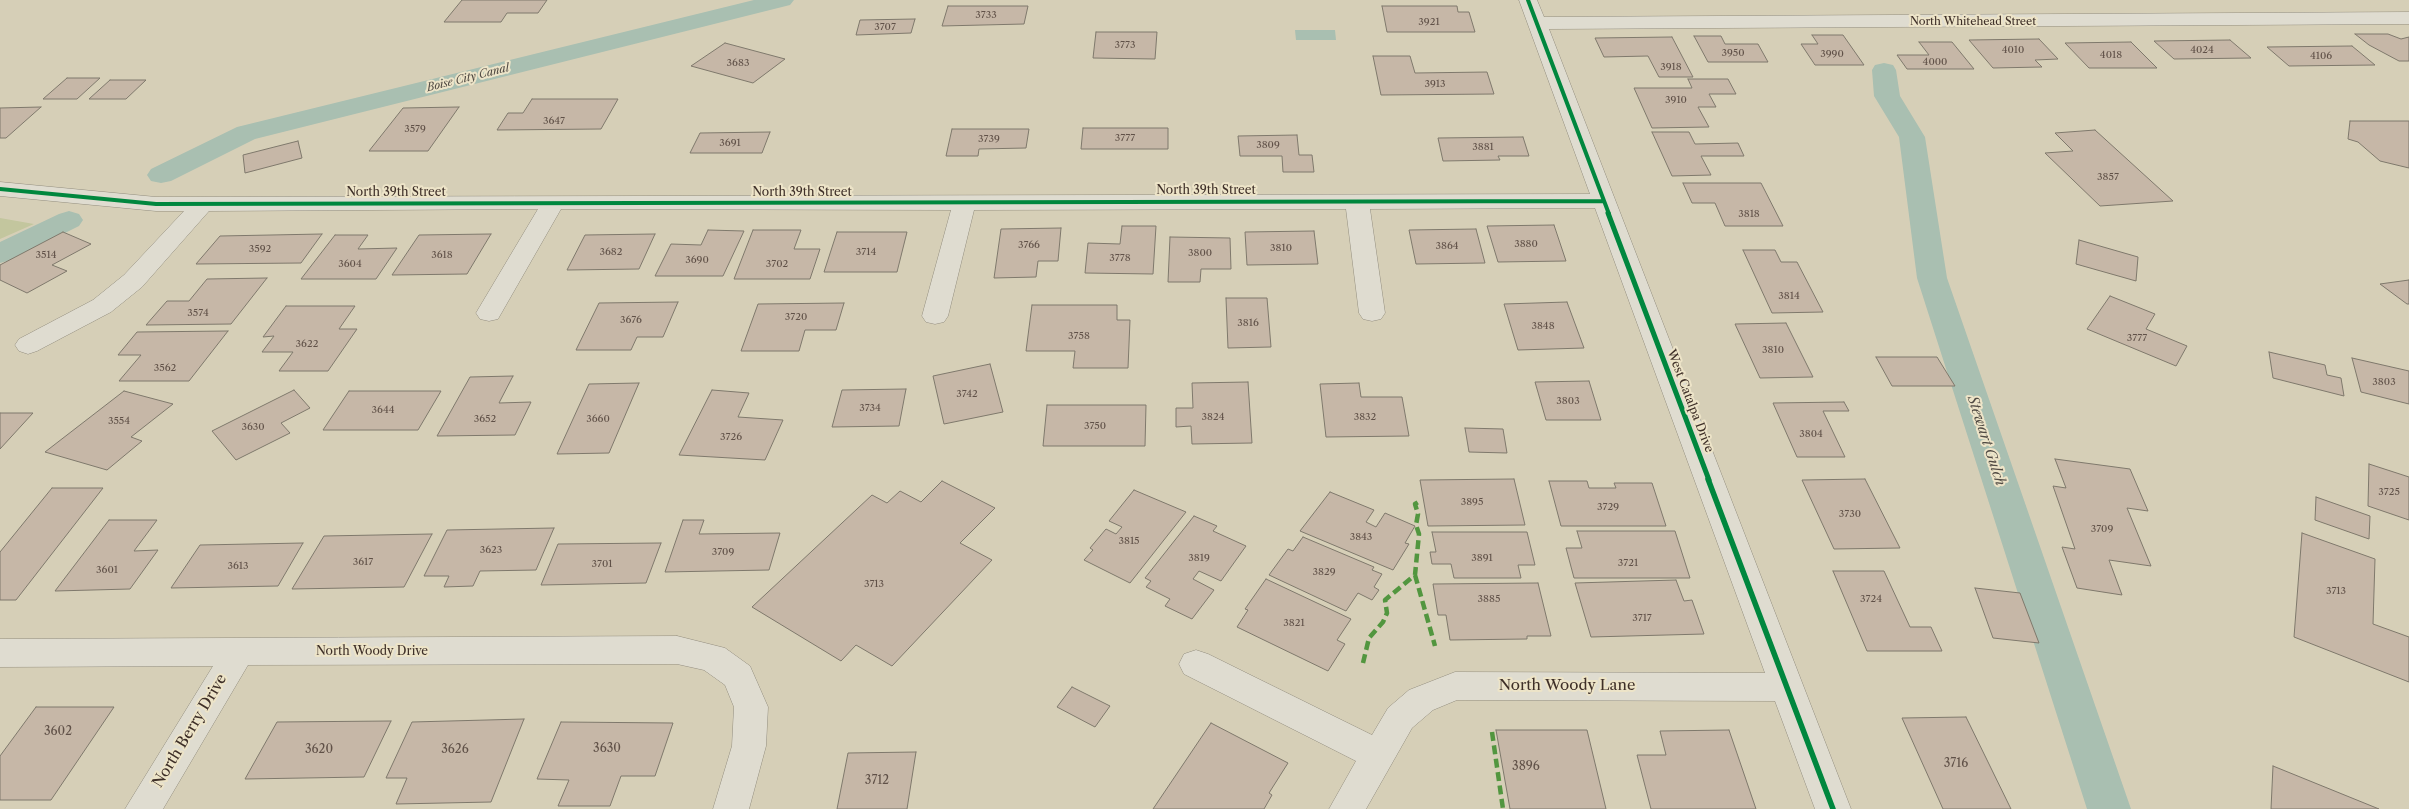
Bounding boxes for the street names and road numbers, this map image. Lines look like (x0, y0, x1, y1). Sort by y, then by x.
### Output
street label: North Whitehead Street (1910, 15, 2036, 29)
street label: North 39th Street (1156, 184, 1256, 198)
street label: North 39th Street (346, 186, 446, 200)
street label: North 39th Street (752, 186, 852, 200)
street label: West Catalpa Drive (1664, 347, 1716, 455)
street label: North Woody Drive (316, 645, 428, 659)
street label: North Berry Drive (149, 671, 231, 791)
street label: North Woody Lane (1499, 677, 1635, 695)

